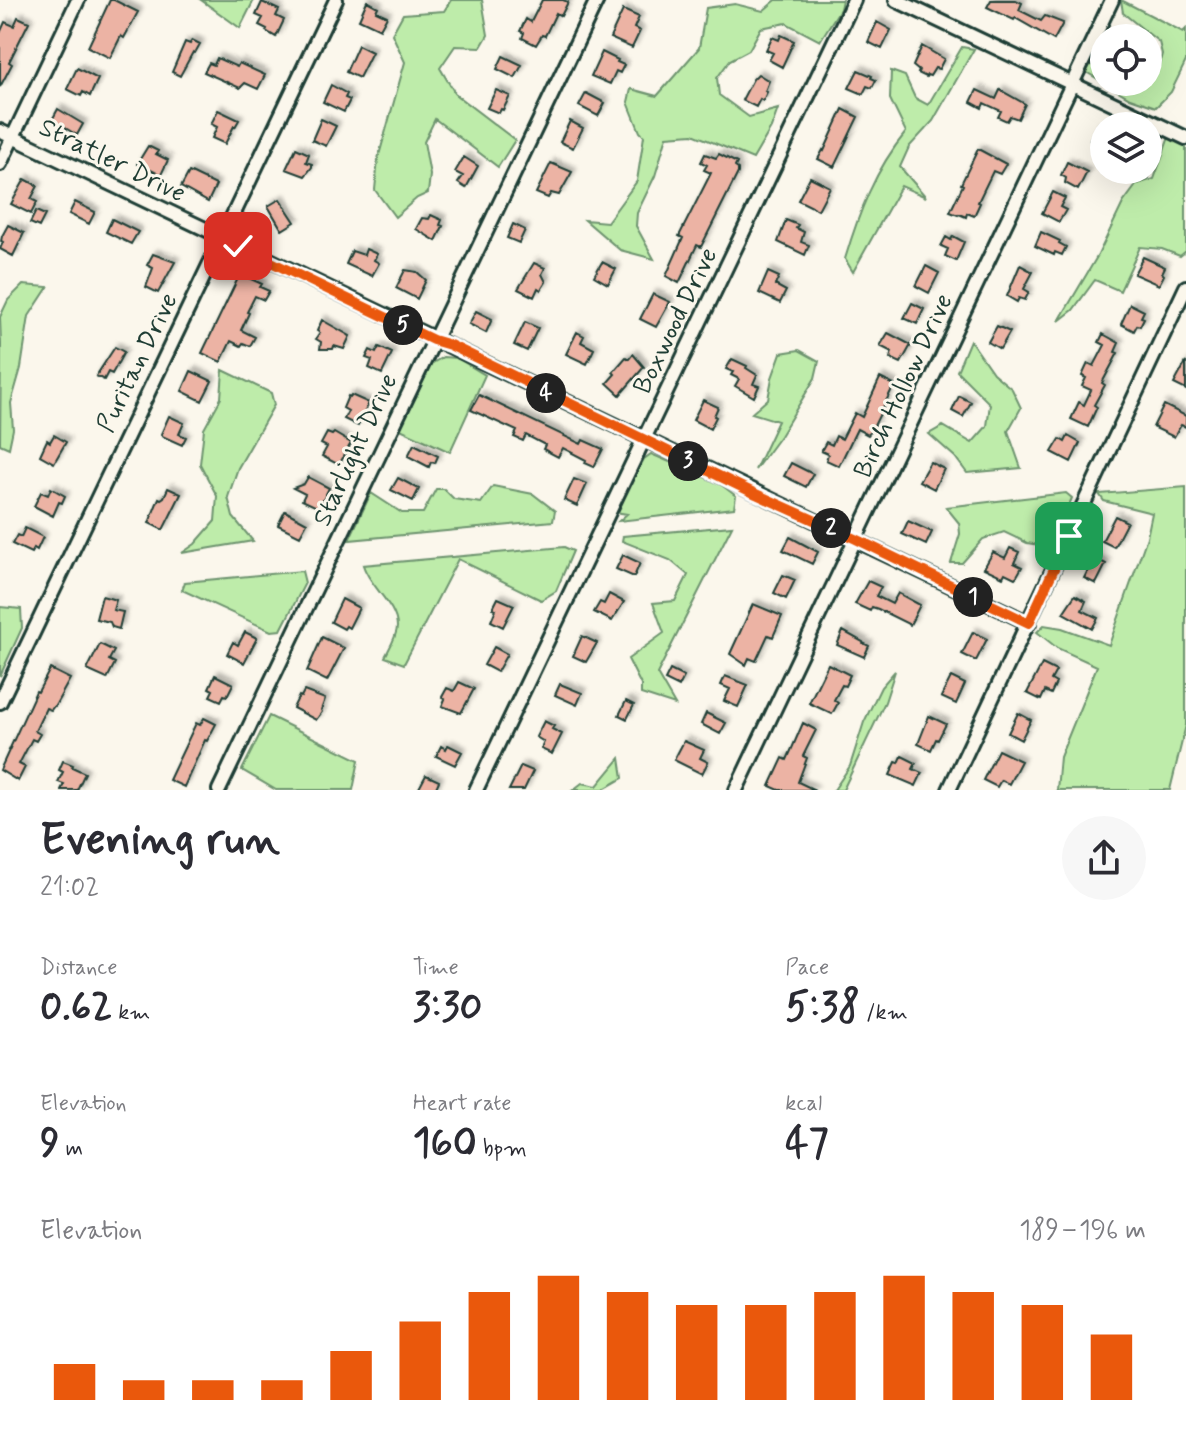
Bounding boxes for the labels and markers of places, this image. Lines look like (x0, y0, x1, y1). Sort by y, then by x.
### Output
pin (204, 212, 272, 280)
pin: 5 (383, 305, 423, 345)
pin: 4 (526, 373, 566, 413)
pin: 3 (668, 441, 708, 481)
pin (1035, 502, 1103, 570)
pin: 2 (811, 508, 851, 548)
pin: 1 (953, 577, 993, 617)

